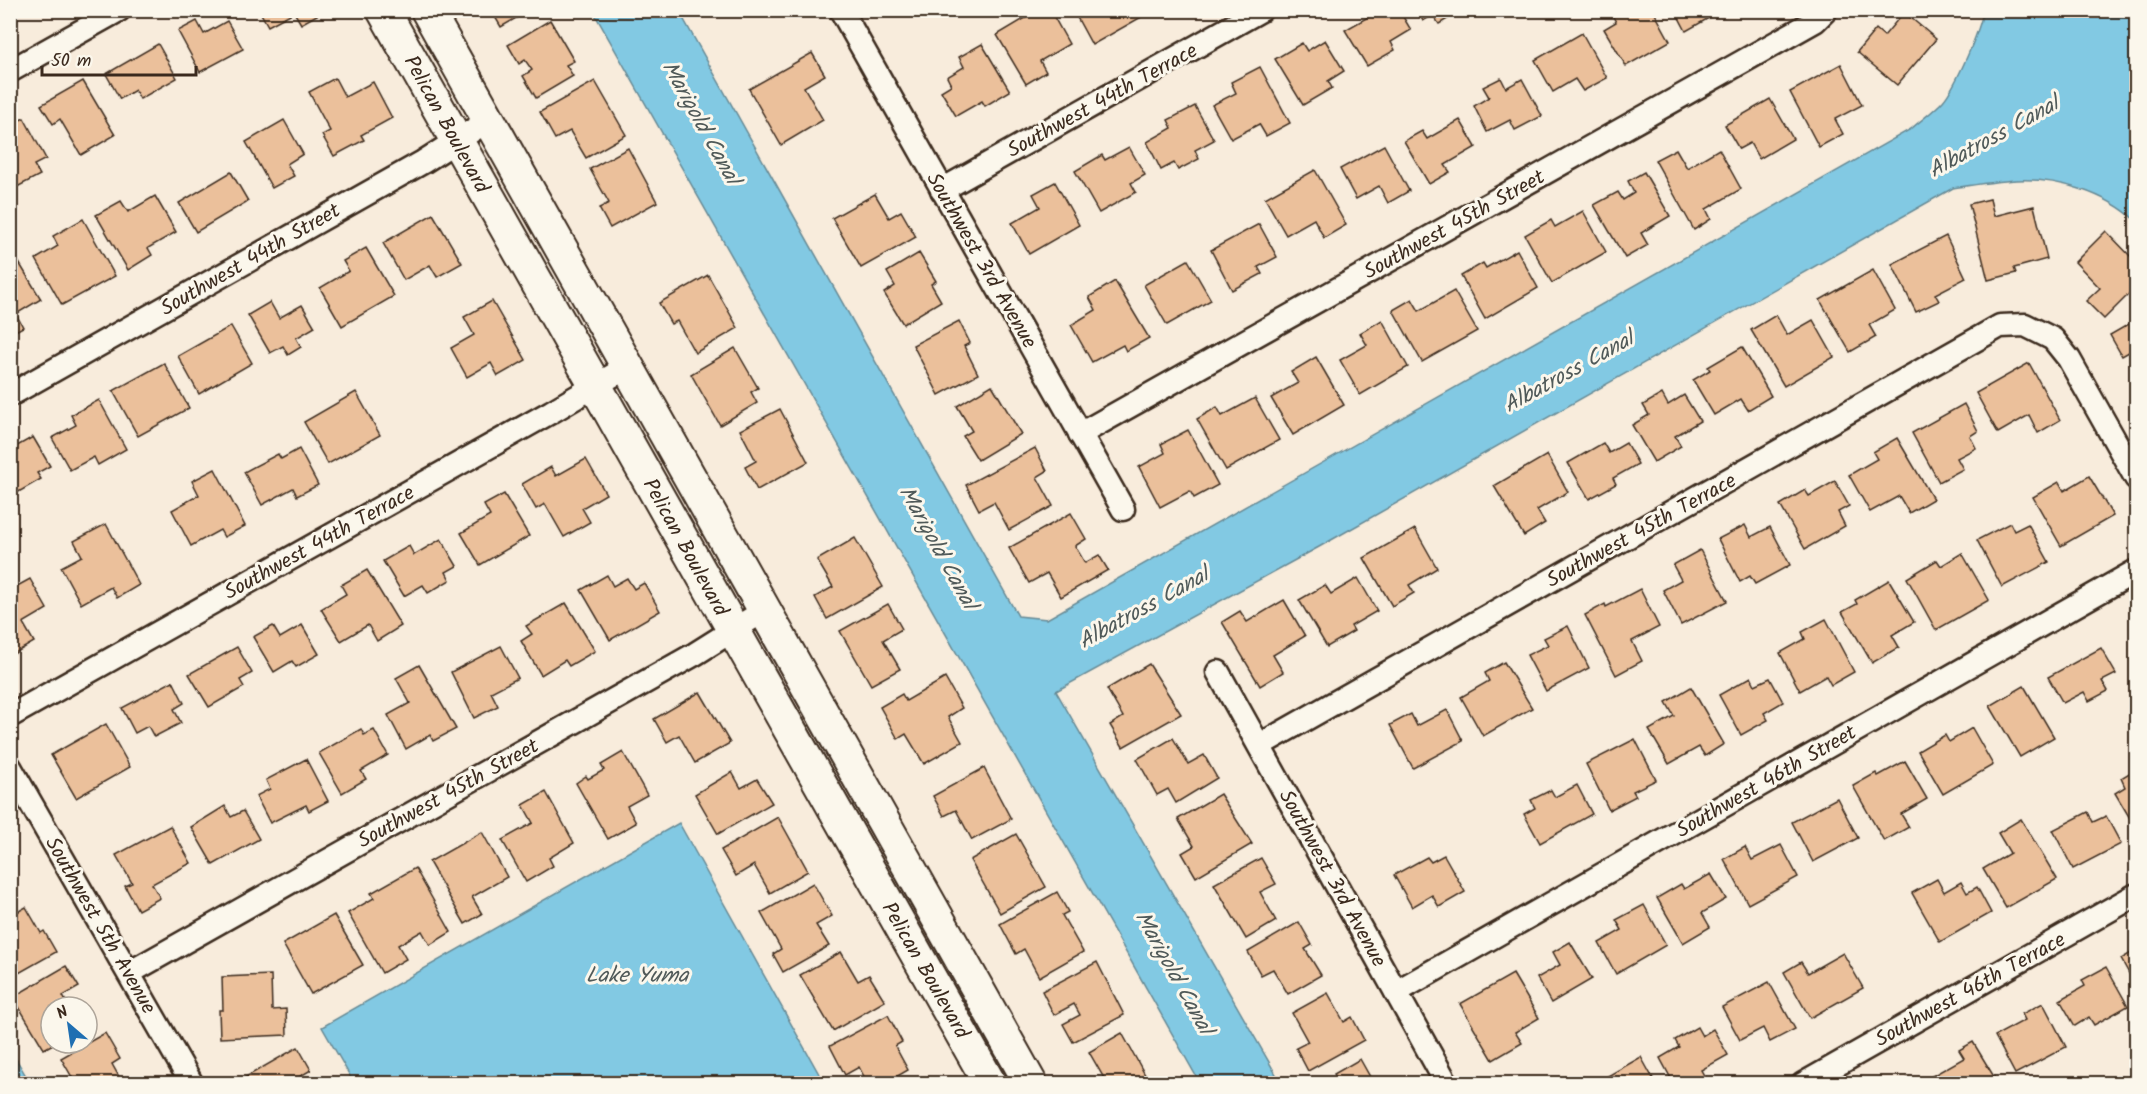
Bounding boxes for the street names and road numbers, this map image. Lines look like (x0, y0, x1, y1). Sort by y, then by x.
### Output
street label: Southwest 44th Terrace (1001, 35, 1205, 167)
street label: Pelican Boulevard (394, 50, 498, 200)
street label: Southwest 45th Street (1358, 161, 1552, 289)
street label: Southwest 3rd Avenue (917, 166, 1045, 356)
street label: Southwest 44th Street (154, 195, 348, 325)
street label: Southwest 45th Terrace (1541, 465, 1743, 597)
street label: Pelican Boulevard (633, 473, 737, 623)
street label: Southwest 44th Terrace (218, 477, 422, 609)
street label: Southwest 46th Street (1670, 717, 1864, 847)
street label: Southwest 45th Street (352, 730, 546, 858)
street label: Southwest 3rd Avenue (1269, 784, 1395, 974)
street label: Southwest 5th Avenue (35, 831, 164, 1021)
street label: Pelican Boulevard (872, 896, 978, 1046)
street label: Southwest 46th Terrace (1869, 924, 2073, 1057)

